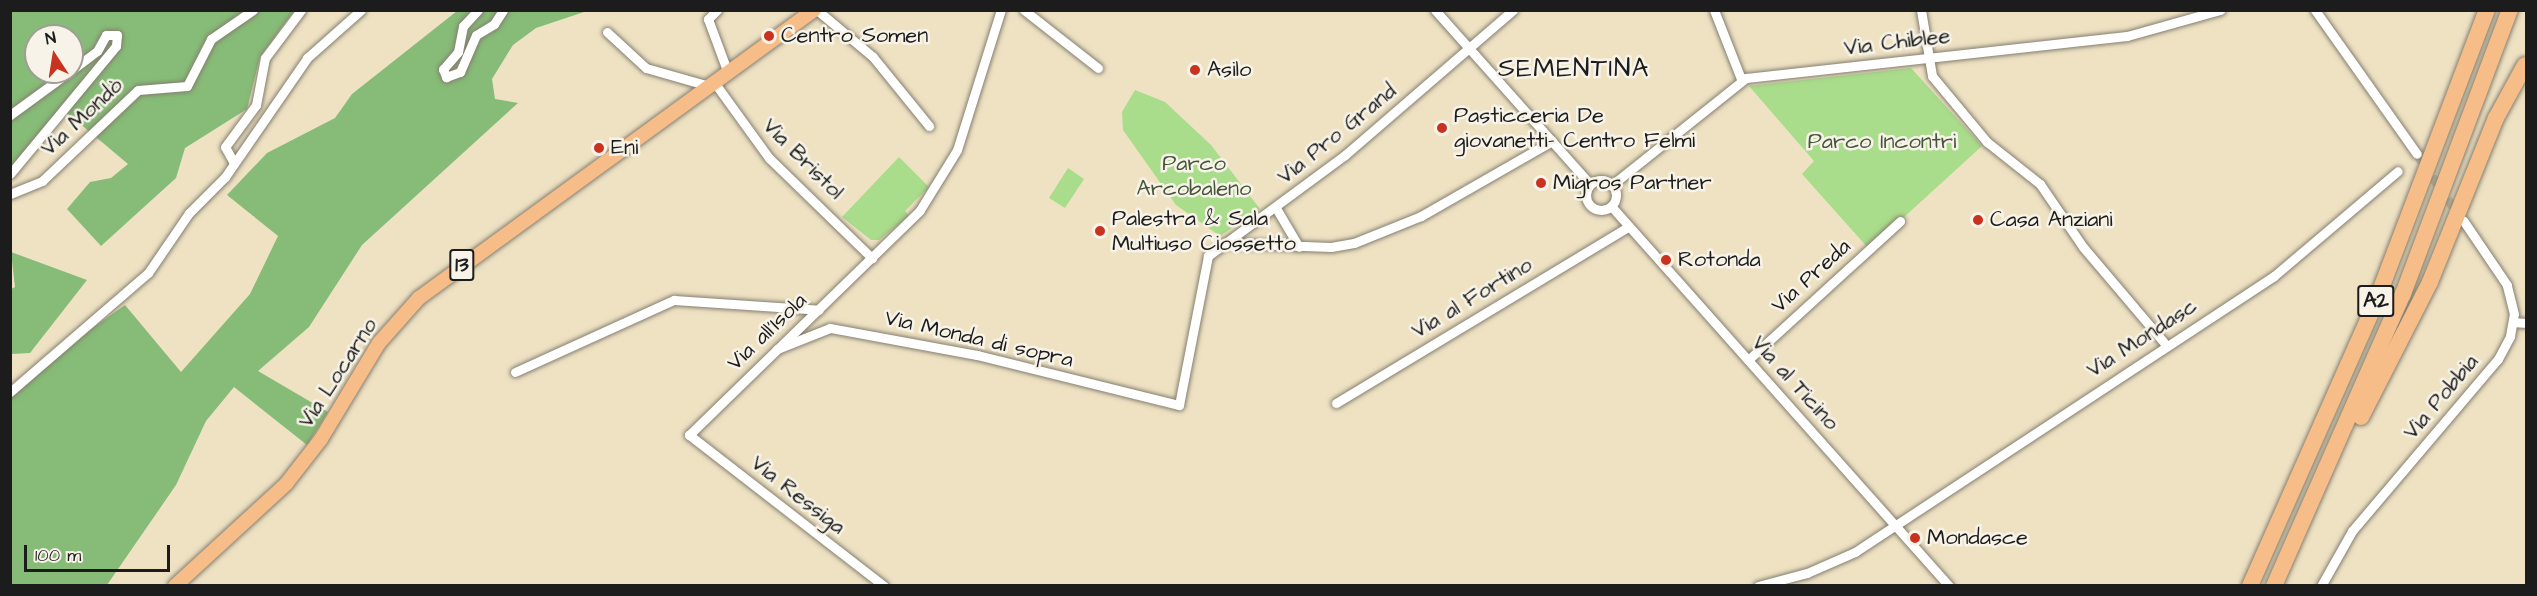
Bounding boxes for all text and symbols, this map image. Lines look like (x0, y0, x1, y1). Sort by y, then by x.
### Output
street label: Via Chiblee (1843, 22, 1951, 62)
place label: Centro Somen (781, 23, 928, 49)
north arrow (24, 24, 84, 84)
text: N (43, 27, 58, 50)
marker: Centro Somen (762, 29, 776, 43)
district label: SEMENTINA (1498, 53, 1650, 85)
place label: Asilo (1207, 57, 1251, 83)
marker: Asilo (1188, 63, 1202, 77)
street label: Via Mondò (36, 72, 128, 162)
street label: Via Pro Grand (1272, 78, 1402, 190)
place label: Pasticceria De giovanetti- Centro Felmi (1454, 102, 1695, 154)
street label: Via Bristol (757, 113, 849, 205)
marker: Pasticceria De giovanetti- Centro Felmi (1435, 121, 1449, 135)
park label: Parco Incontri (1808, 129, 1956, 155)
place label: Eni (611, 135, 638, 161)
marker: Eni (592, 141, 606, 155)
park label: Parco Arcobaleno (1137, 150, 1251, 202)
place label: Migros Partner (1553, 170, 1712, 196)
marker: Migros Partner (1534, 176, 1548, 190)
place label: Palestra & Sala Multiuso Ciossetto (1112, 205, 1296, 256)
place label: Casa Anziani (1990, 207, 2113, 233)
marker: Casa Anziani (1971, 213, 1985, 227)
marker: Palestra & Sala Multiuso Ciossetto (1093, 224, 1107, 238)
street label: Via Preda (1766, 234, 1856, 318)
road number: 13 (448, 247, 476, 283)
place label: Rotonda (1678, 247, 1761, 273)
street label: Via al Fortino (1407, 252, 1537, 344)
marker: Rotonda (1659, 253, 1673, 267)
road number: A2 (2356, 283, 2396, 319)
street label: Via all'Isola (722, 288, 812, 376)
street label: Via Mondasc (2082, 293, 2202, 383)
street label: Via Monda di sopra (882, 304, 1076, 374)
street label: Via Locarno (293, 313, 383, 433)
street label: Via al Ticino (1746, 330, 1844, 436)
street label: Via Pobbia (2398, 349, 2484, 445)
street label: Via Ressiga (745, 450, 851, 540)
place label: Mondasce (1927, 525, 2028, 551)
marker: Mondasce (1908, 531, 1922, 545)
scale bar (27, 533, 172, 571)
text: 100 m (35, 543, 81, 568)

